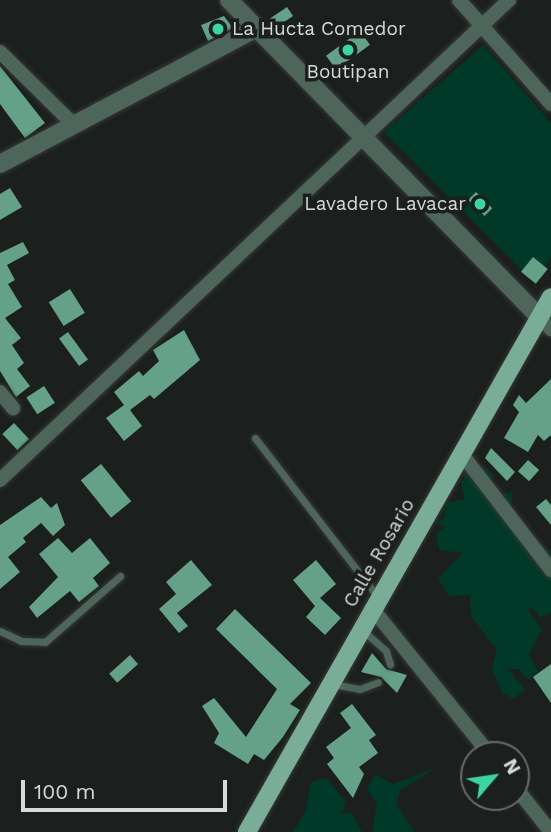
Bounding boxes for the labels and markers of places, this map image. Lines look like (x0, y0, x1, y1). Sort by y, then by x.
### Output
place label: La Hucta Comedor (232, 18, 407, 40)
marker: La Hucta Comedor (210, 21, 226, 37)
marker: Boutipan (340, 42, 356, 58)
place label: Boutipan (307, 61, 389, 83)
place label: Lavadero Lavacar (304, 193, 466, 215)
marker: Lavadero Lavacar (472, 196, 488, 212)

